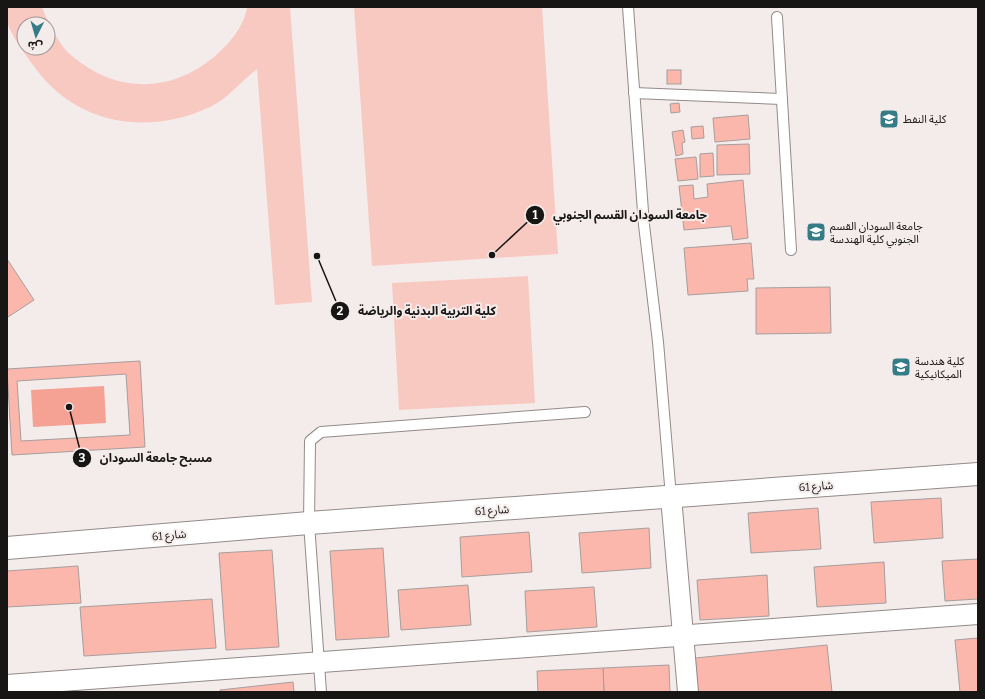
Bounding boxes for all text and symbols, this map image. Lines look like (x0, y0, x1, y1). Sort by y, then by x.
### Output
north arrow (16, 16, 56, 56)
text: ش (27, 38, 43, 53)
school or university icon: كلية النفط (878, 108, 900, 130)
place label: كلية النفط (903, 113, 947, 126)
callout: جامعة السودان القسم الجنوبي (525, 203, 715, 227)
text: 1 (532, 208, 538, 222)
text: جامعة السودان القسم الجنوبي (553, 208, 708, 225)
place label: جامعة السودان القسم الجنوبي كلية الهندسة (830, 220, 923, 249)
school or university icon: جامعة السودان القسم الجنوبي كلية الهندسة (805, 221, 827, 243)
callout: كلية التربية البدنية والرياضة (330, 299, 504, 323)
text: 2 (337, 304, 344, 318)
text: كلية التربية البدنية والرياضة (358, 304, 496, 318)
place label: كلية هندسة الميكانيكية (915, 355, 965, 381)
school or university icon: كلية هندسة الميكانيكية (890, 356, 912, 378)
callout: مسبح جامعة السودان (72, 446, 221, 470)
text: 3 (79, 451, 86, 465)
text: مسبح جامعة السودان (100, 451, 212, 467)
street label: شارع 61 (798, 479, 834, 495)
street label: شارع 61 (474, 503, 510, 519)
street label: شارع 61 (151, 527, 187, 544)

